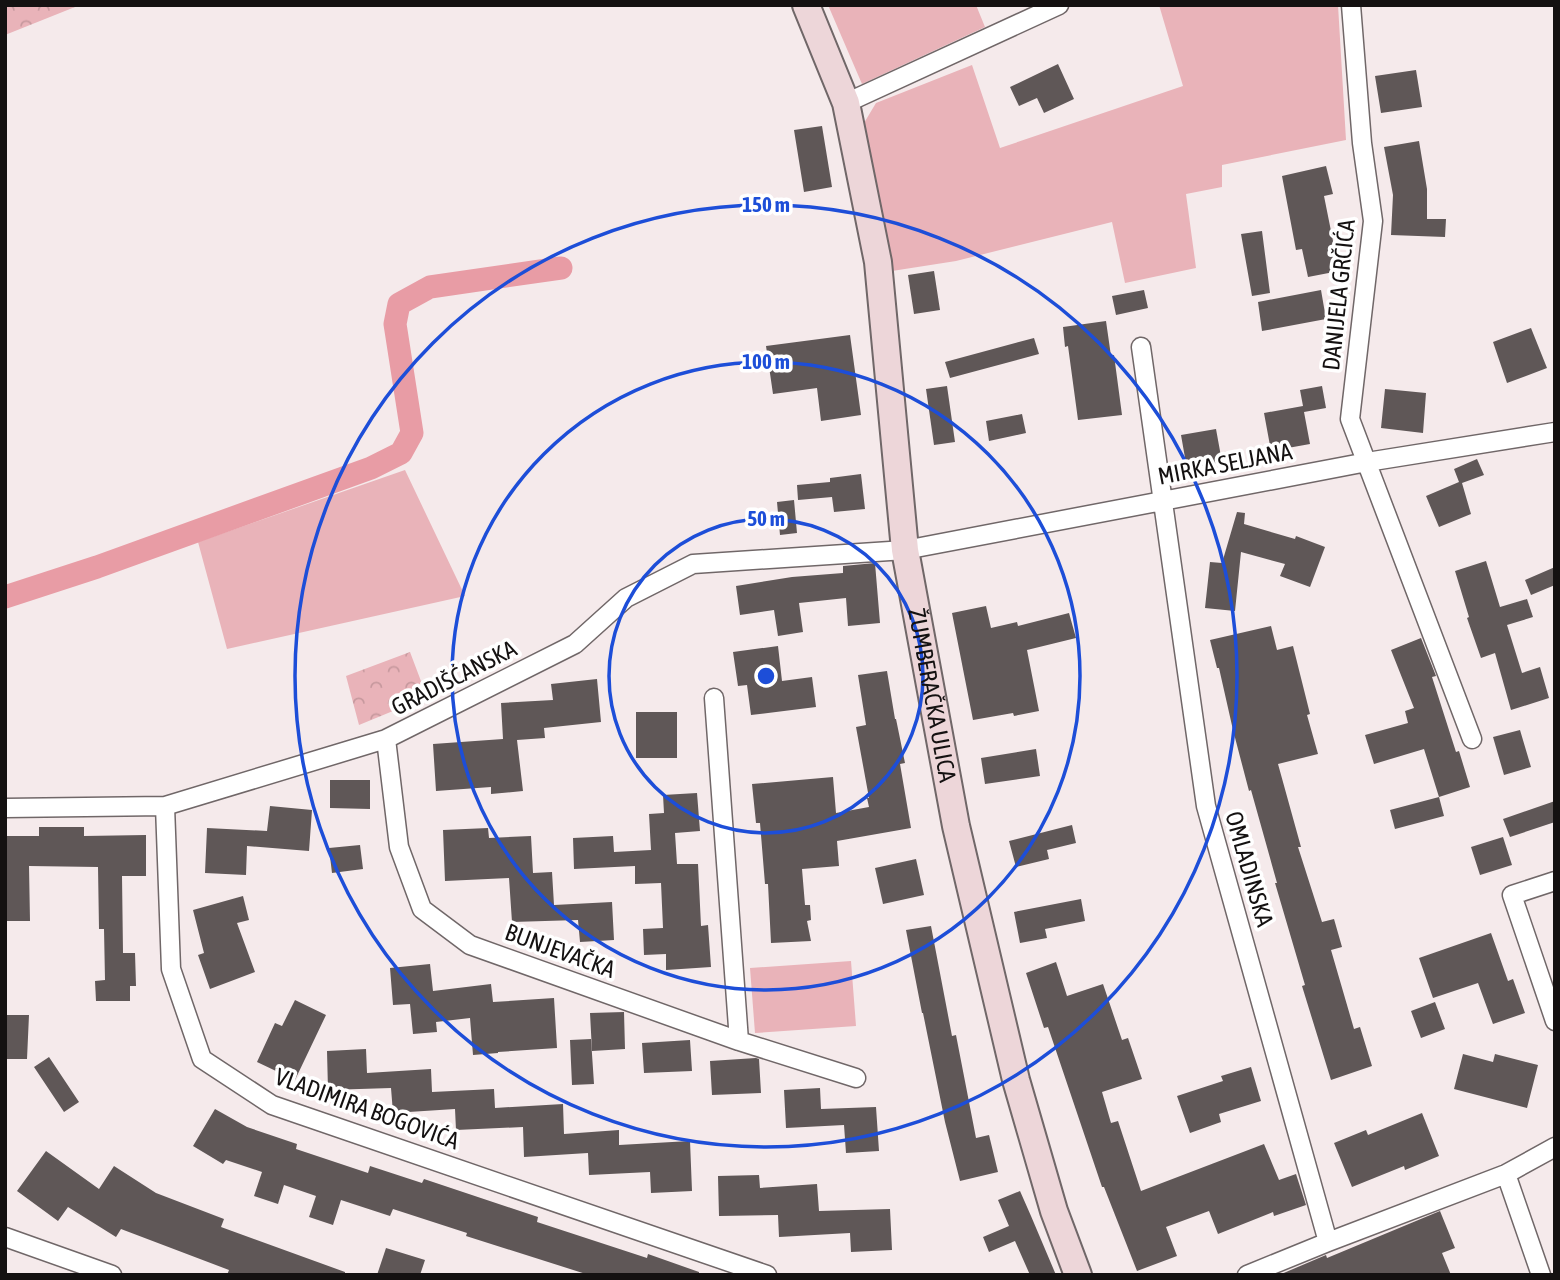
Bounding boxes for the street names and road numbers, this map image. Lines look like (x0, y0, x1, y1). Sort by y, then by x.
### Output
street label: DANIJELA GRČIĆA (1317, 218, 1360, 372)
street label: MIRKA SELJANA (1156, 437, 1294, 490)
street label: ŽUMBERAČKA ULICA (903, 606, 962, 785)
street label: GRADIŠĆANSKA (387, 634, 521, 721)
street label: OMLADINSKA (1220, 808, 1279, 930)
street label: BUNJEVAČKA (502, 918, 619, 983)
street label: VLADIMIRA BOGOVIĆA (271, 1063, 463, 1154)

